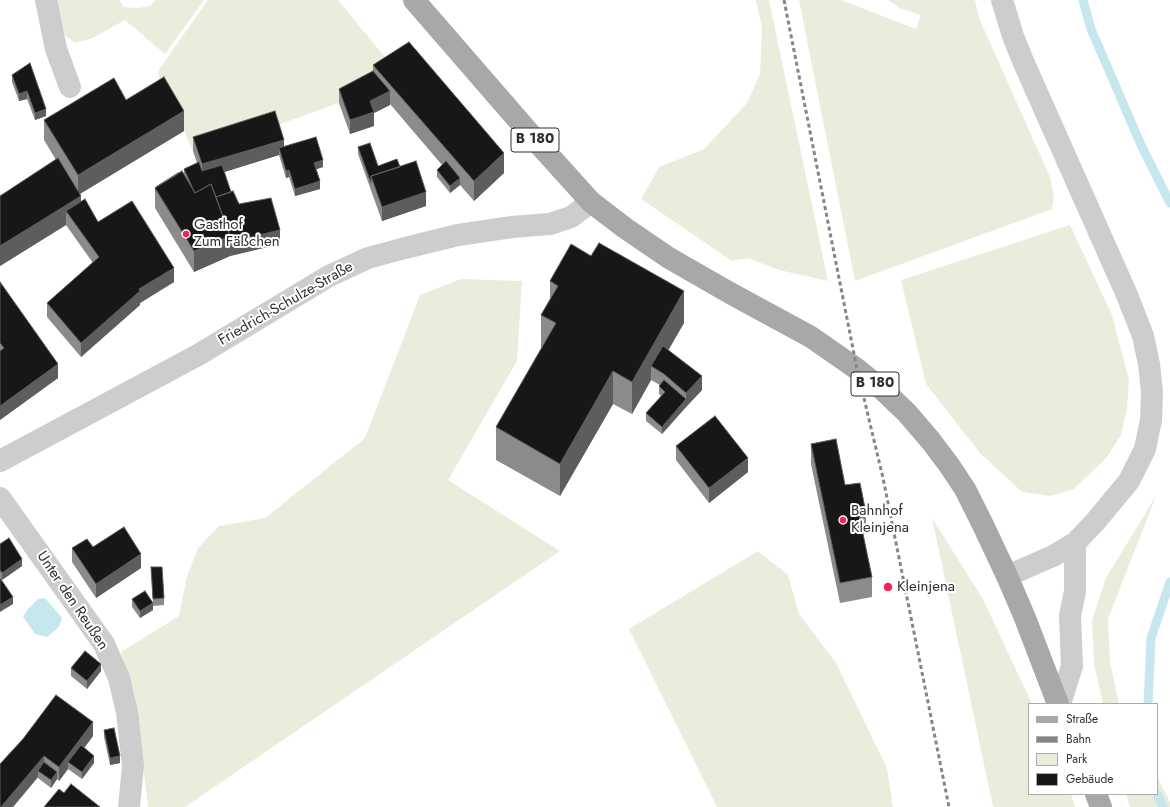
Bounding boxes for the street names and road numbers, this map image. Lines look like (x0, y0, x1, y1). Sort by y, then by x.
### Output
road number: B 180 (511, 128, 559, 152)
street label: Friedrich-Schulze-Straße (216, 258, 356, 350)
road number: B 180 (851, 372, 899, 396)
street label: Unter den Reußen (32, 548, 112, 654)

